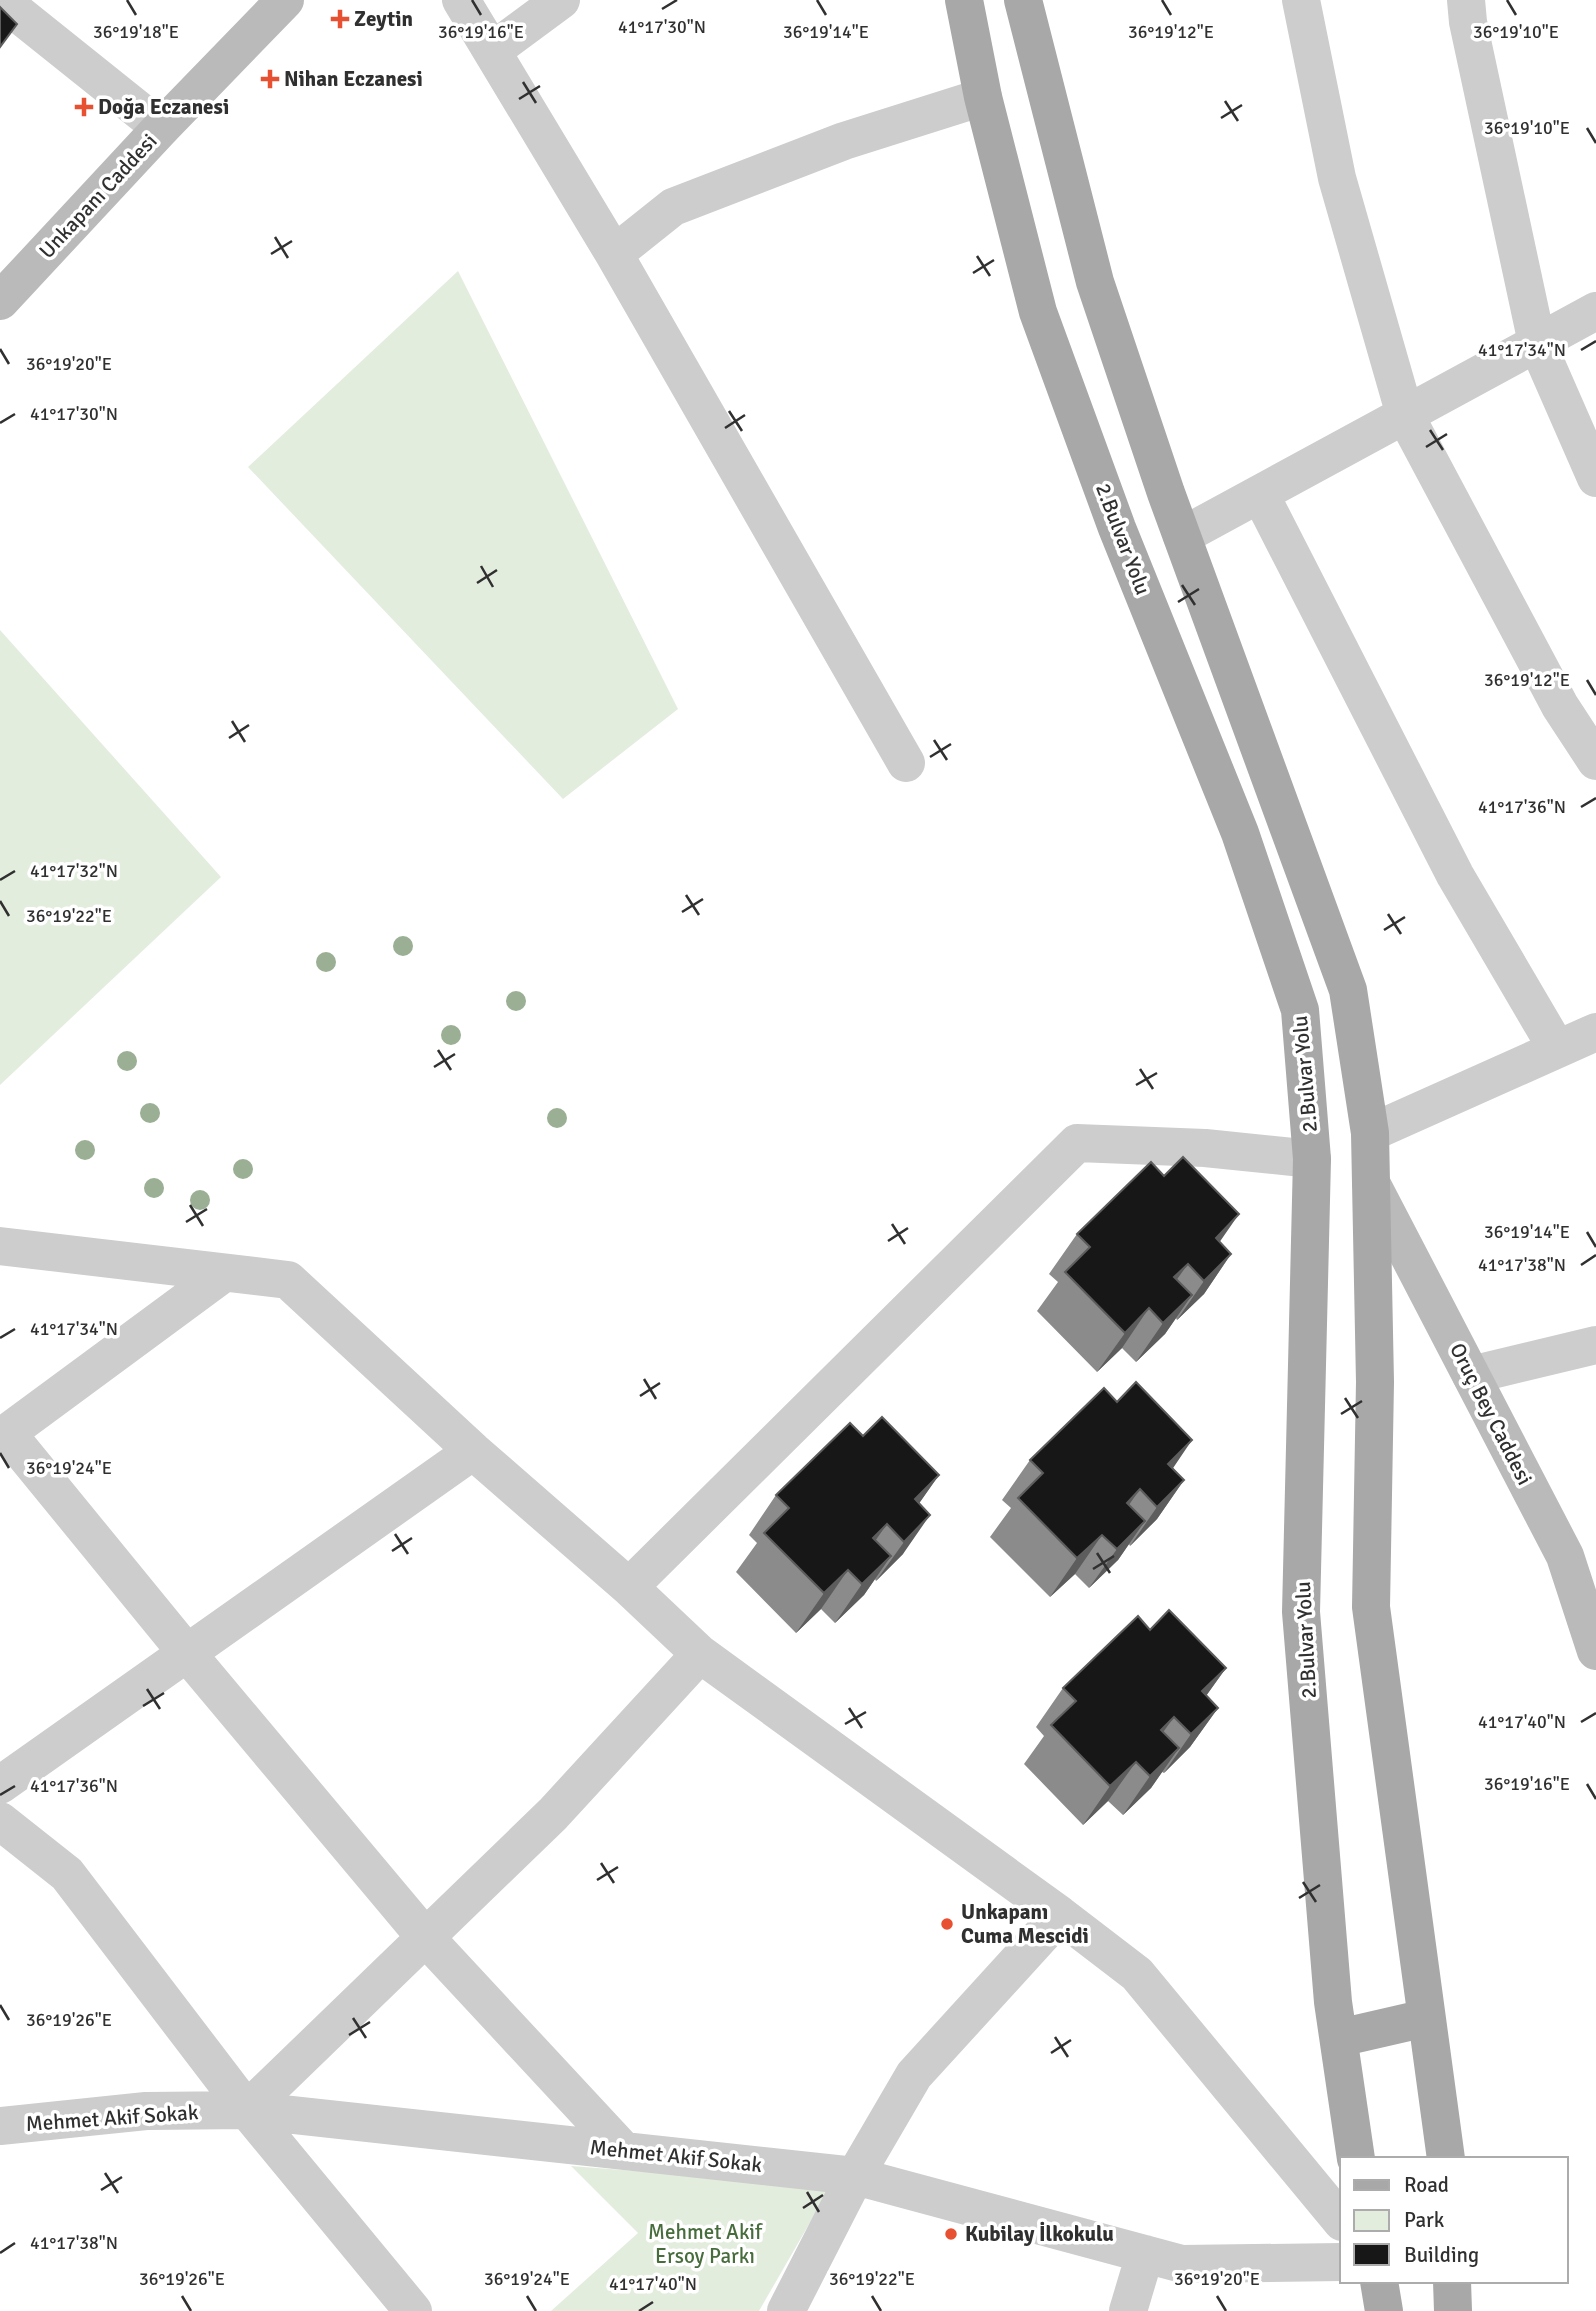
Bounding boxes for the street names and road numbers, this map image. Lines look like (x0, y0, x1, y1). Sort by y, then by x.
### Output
street label: Unkapanı Caddesi (34, 128, 162, 264)
street label: 2.Bulvar Yolu (1090, 480, 1156, 598)
street label: 2.Bulvar Yolu (1287, 1014, 1323, 1134)
street label: Oruç Bey Caddesi (1444, 1339, 1538, 1489)
street label: 2.Bulvar Yolu (1290, 1581, 1322, 1699)
street label: Mehmet Akif Sokak (25, 2099, 200, 2137)
street label: Mehmet Akif Sokak (589, 2134, 764, 2178)

